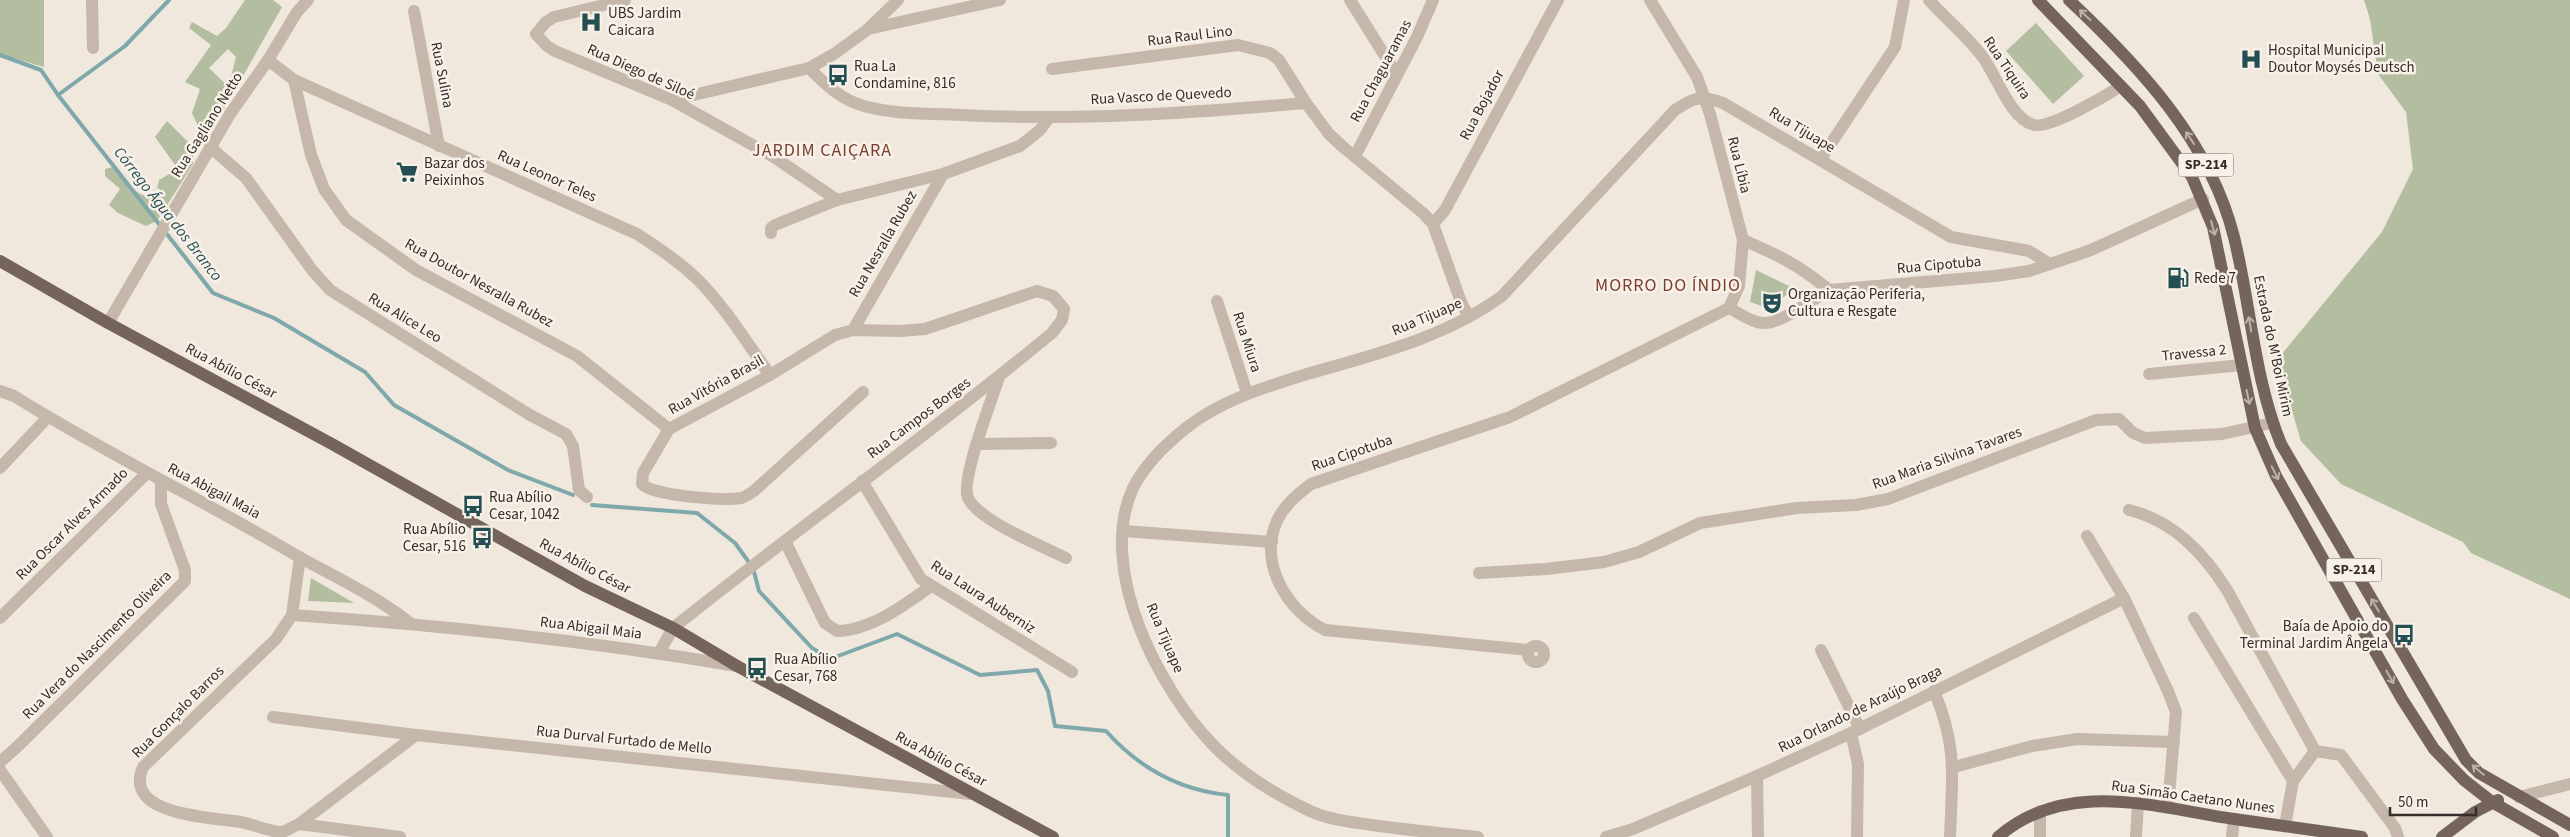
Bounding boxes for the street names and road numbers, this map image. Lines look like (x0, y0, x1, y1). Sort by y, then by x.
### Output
street label: Rua Chaguaramas (1345, 16, 1417, 126)
street label: Rua Raul Lino (1146, 20, 1234, 52)
street label: Rua Tiquira (1978, 32, 2036, 104)
street label: Rua Diego de Siloé (584, 39, 698, 105)
street label: Rua Sulina (425, 40, 459, 110)
street label: Rua Bojador (1455, 65, 1510, 144)
street label: Rua Gagliano Netto (166, 68, 248, 182)
street label: Rua Vasco de Quevedo (1090, 82, 1232, 110)
street label: Rua Tijuape (1765, 102, 1839, 158)
street label: Rua Líbia (1722, 134, 1756, 196)
street label: Rua Leonor Teles (494, 145, 600, 207)
road number: SP-214 (2178, 154, 2234, 176)
street label: Rua Nesralla Rubez (844, 187, 922, 301)
street label: Rua Doutor Nesralla Rubez (401, 233, 557, 333)
street label: Rua Cipotuba (1896, 251, 1982, 279)
street label: Estrada do M'Boi Mirim (2248, 273, 2298, 419)
street label: Rua Alice Leo (364, 288, 446, 348)
street label: Rua Tijuape (1389, 293, 1465, 341)
street label: Rua Miura (1227, 309, 1267, 375)
street label: Rua Abílio César (181, 338, 281, 404)
street label: Travessa 2 (2161, 339, 2227, 367)
street label: Rua Vitória Brasil (664, 350, 768, 420)
street label: Rua Campos Borges (863, 372, 975, 464)
street label: Rua Maria Silvina Tavares (1869, 421, 2025, 495)
street label: Rua Cipotuba (1309, 429, 1395, 477)
street label: Rua Abigail Maia (164, 458, 264, 524)
street label: Rua Oscar Alves Armado (11, 463, 133, 585)
street label: Rua Abílio César (535, 533, 635, 599)
street label: Rua Laura Auberniz (926, 555, 1040, 639)
road number: SP-214 (2326, 558, 2382, 582)
street label: Rua Vera do Nascimento Oliveira (18, 566, 176, 724)
street label: Rua Tijuape (1141, 600, 1189, 676)
street label: Rua Abigail Maia (539, 611, 643, 645)
street label: Rua Orlando de Araújo Braga (1775, 660, 1945, 758)
street label: Rua Gonçalo Barros (127, 661, 229, 763)
street label: Rua Durval Furtado de Mello (535, 720, 713, 760)
street label: Rua Abílio César (891, 726, 991, 792)
street label: Rua Simão Caetano Nunes (2110, 775, 2276, 819)

